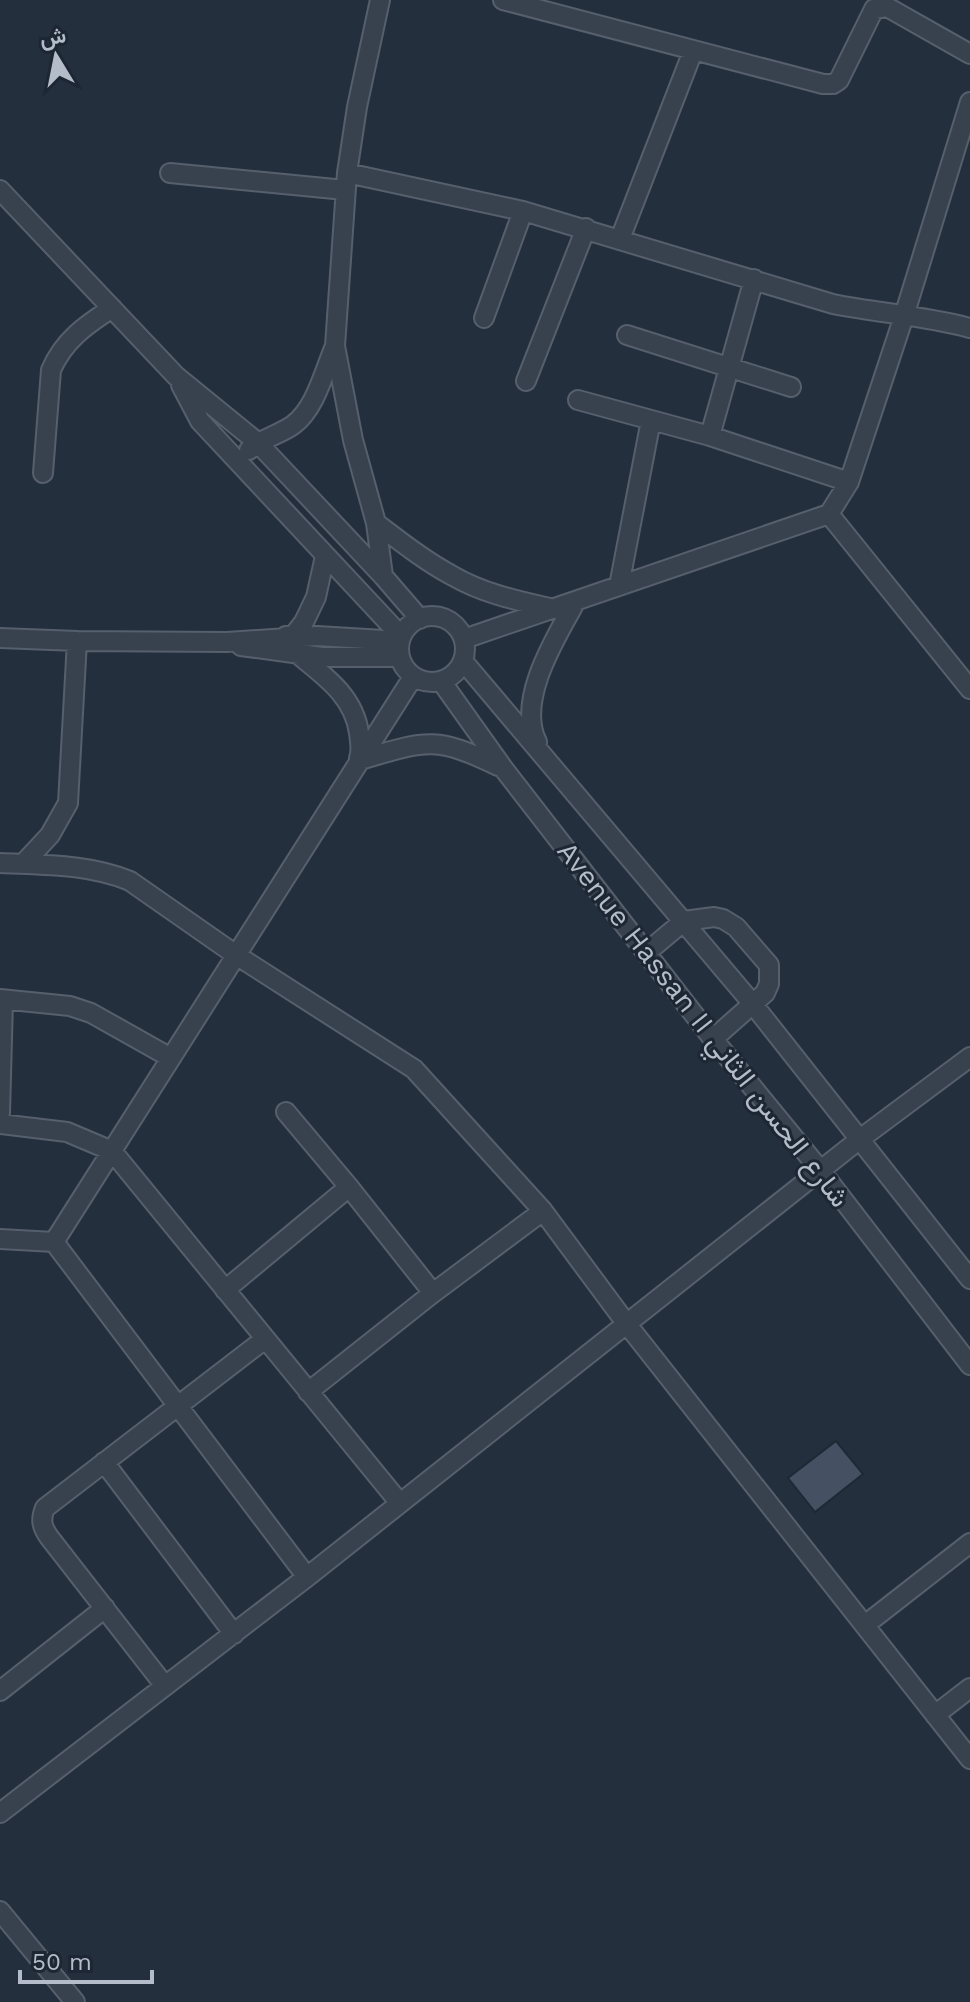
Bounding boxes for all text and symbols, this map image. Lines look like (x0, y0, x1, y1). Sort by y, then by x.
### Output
north arrow (16, 16, 96, 96)
text: ش (37, 22, 68, 52)
street label: Avenue Hassan II شارع الحسن الثاني (546, 835, 857, 1217)
scale bar (20, 1934, 152, 1984)
text: 50 m (32, 1948, 92, 1976)

